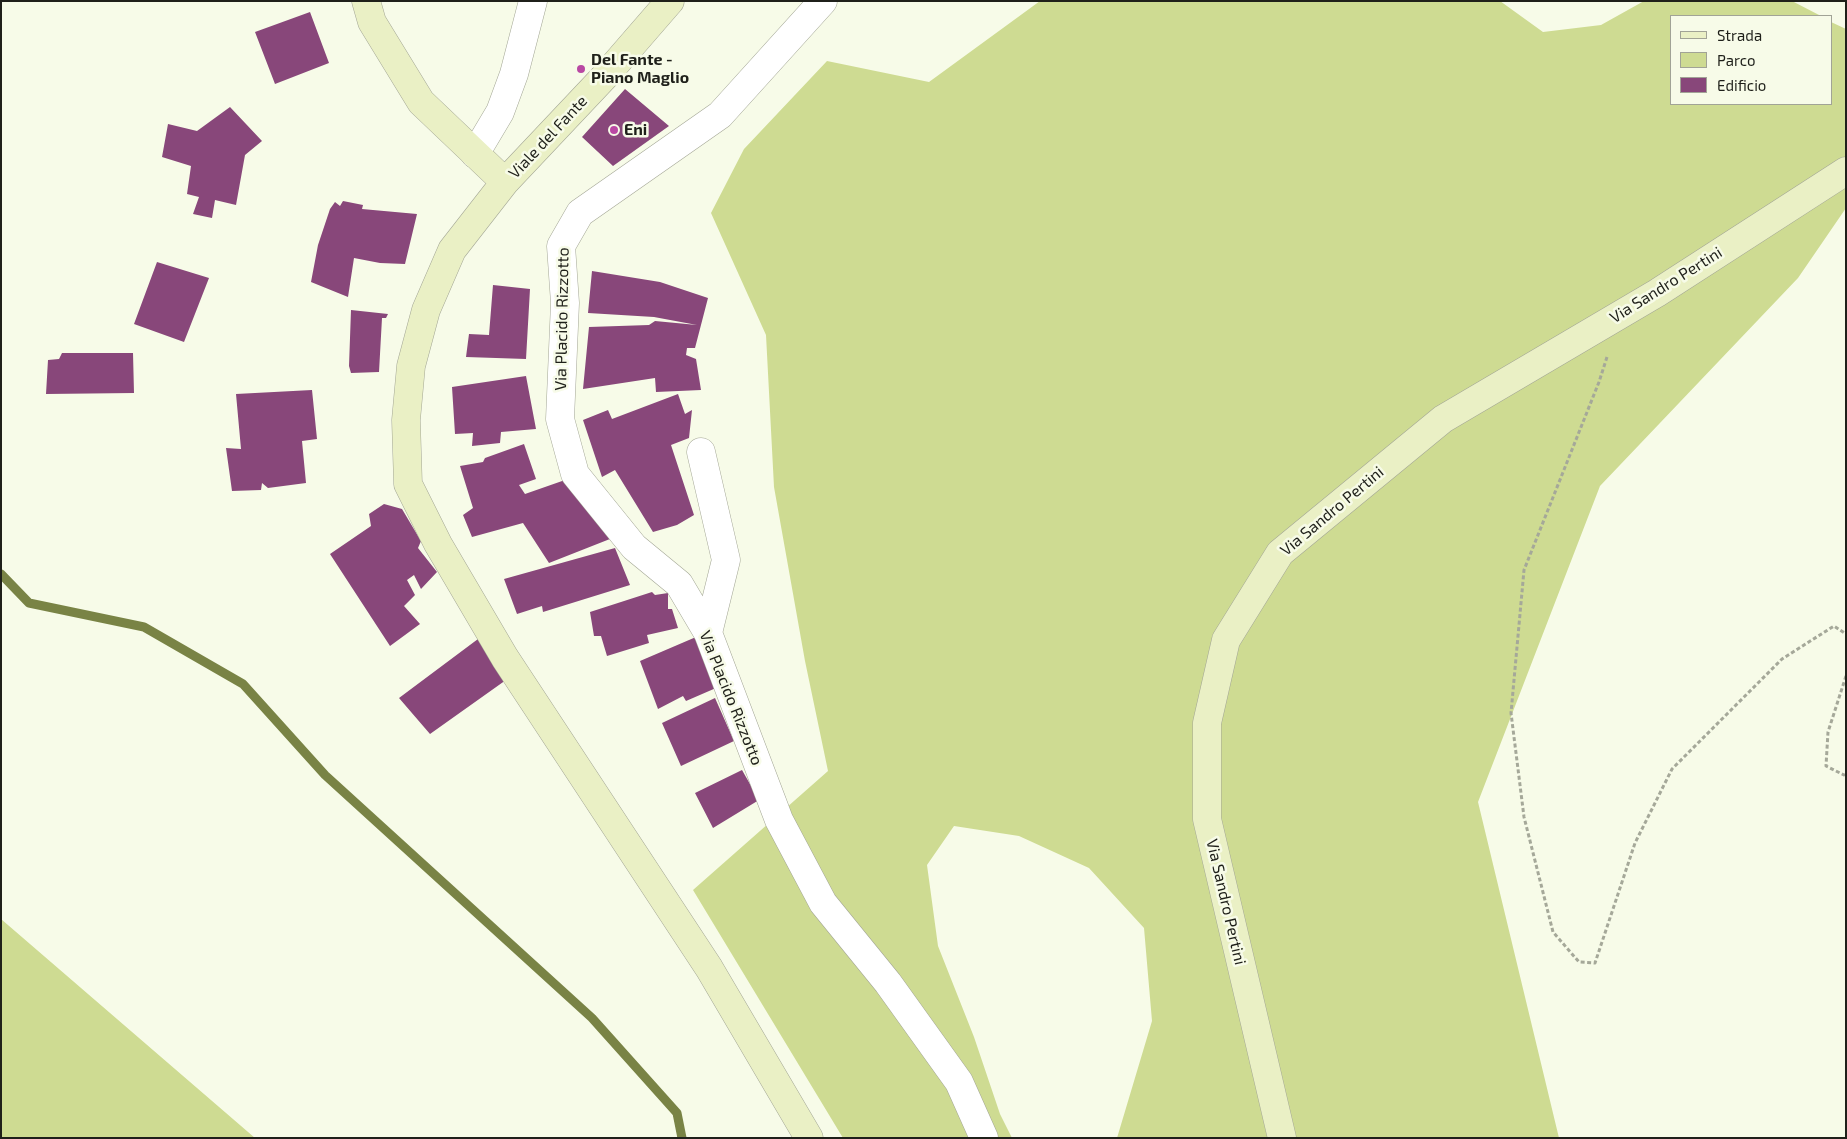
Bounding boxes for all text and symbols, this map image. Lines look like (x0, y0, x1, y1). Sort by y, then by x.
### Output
legend (1670, 15, 1832, 105)
text: Strada (1717, 26, 1762, 44)
place label: Del Fante - Piano Maglio (591, 50, 689, 88)
text: Parco (1717, 51, 1756, 69)
marker: Del Fante - Piano Maglio (575, 63, 587, 75)
text: Edificio (1717, 76, 1766, 94)
street label: Viale del Fante (505, 92, 591, 182)
place label: Eni (624, 120, 647, 140)
marker: Eni (608, 124, 620, 136)
street label: Via Sandro Pertini (1606, 243, 1726, 327)
street label: Via Placido Rizzotto (551, 247, 573, 391)
street label: Via Sandro Pertini (1276, 462, 1388, 560)
street label: Via Placido Rizzotto (695, 628, 767, 768)
street label: Via Sandro Pertini (1202, 837, 1250, 967)

